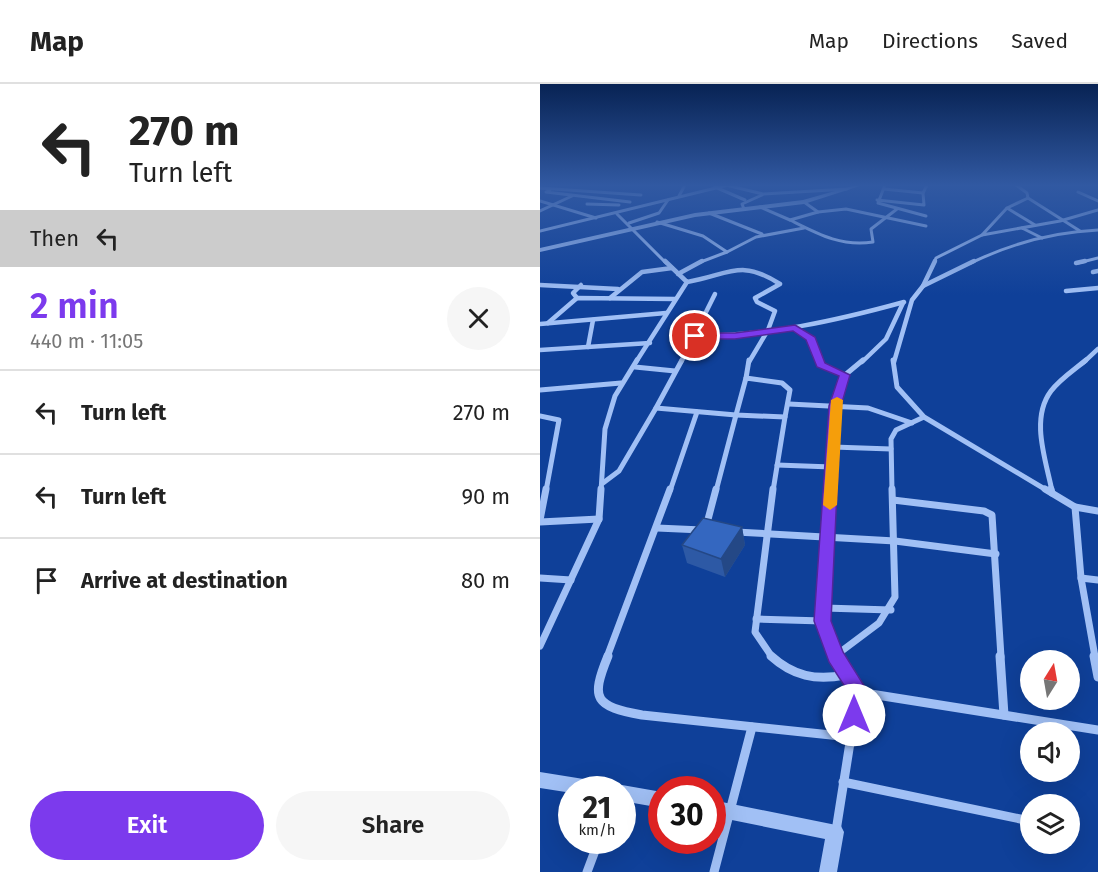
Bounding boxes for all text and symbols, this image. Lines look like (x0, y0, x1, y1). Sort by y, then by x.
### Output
text: Map (30, 25, 84, 58)
text: Map (809, 28, 849, 54)
text: Directions (882, 28, 978, 54)
text: Saved (1011, 28, 1068, 54)
text: 270 m (129, 106, 240, 156)
icon: left (30, 108, 108, 186)
text: Turn left (129, 157, 232, 189)
icon: left (91, 222, 124, 255)
text: Then (30, 225, 79, 252)
text: 2 min (30, 284, 119, 328)
button: close (447, 287, 510, 350)
pin (669, 310, 720, 361)
icon: arrive (678, 319, 711, 352)
text: 440 m · 11:05 (30, 329, 143, 353)
icon: left (30, 396, 63, 429)
text: Turn left (81, 399, 166, 426)
text: 270 m (453, 399, 510, 426)
icon: left (30, 480, 63, 513)
text: Turn left (81, 483, 166, 510)
text: 90 m (461, 483, 510, 510)
icon: arrive (30, 564, 63, 597)
text: Arrive at destination (81, 567, 288, 594)
text: 80 m (461, 567, 510, 594)
north arrow (1020, 650, 1080, 710)
map controls (1020, 650, 1080, 854)
position arrow (822, 683, 886, 747)
button: sound (1020, 722, 1080, 782)
speed limit sign: 30 (648, 776, 726, 854)
text: 21 (583, 790, 611, 826)
button: Exit (30, 791, 264, 860)
button: Share (276, 791, 510, 860)
button: layers (1020, 794, 1080, 854)
text: km/h (578, 821, 616, 839)

